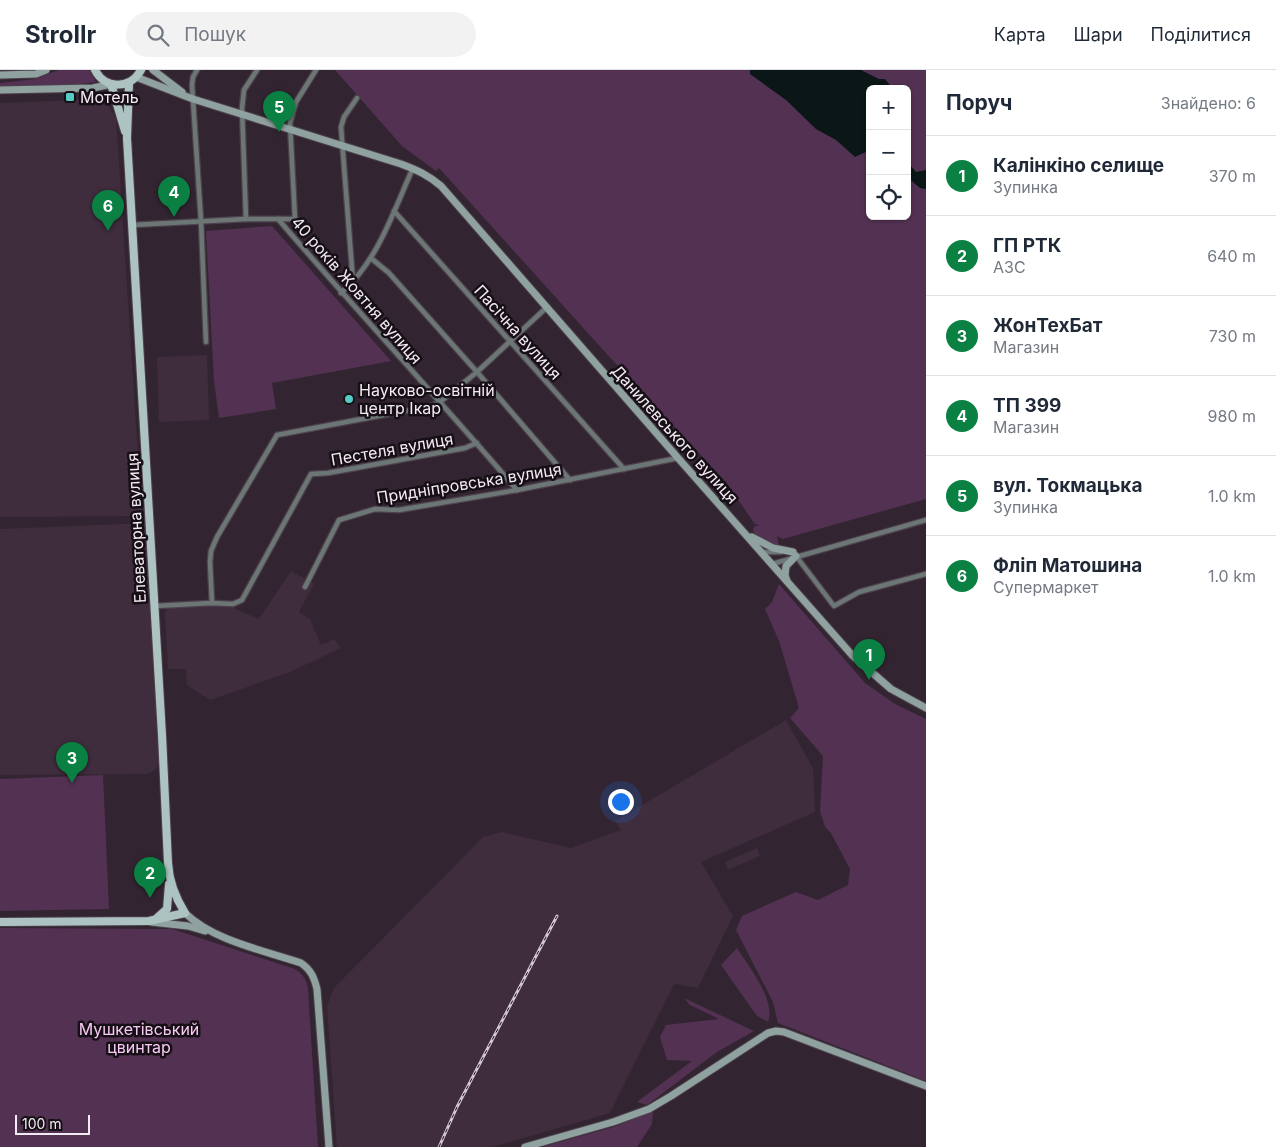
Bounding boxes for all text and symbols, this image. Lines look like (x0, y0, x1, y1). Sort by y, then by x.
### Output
search box (126, 12, 476, 57)
text: Strollr (25, 20, 96, 49)
icon: search (144, 21, 172, 49)
text: Пошук (184, 23, 246, 46)
text: Карта (994, 24, 1046, 45)
text: Шари (1074, 24, 1123, 45)
text: Поділитися (1151, 24, 1251, 45)
map controls (866, 85, 911, 220)
button: + (866, 85, 911, 130)
place label: Мотель (80, 87, 139, 107)
text: Поруч (946, 90, 1013, 115)
marker: Мотель (64, 91, 76, 103)
pin: 5 (263, 91, 295, 132)
text: Знайдено: 6 (1161, 93, 1256, 113)
button: − (866, 130, 911, 175)
text: Калінкіно селище (993, 154, 1164, 177)
text: 1 (959, 166, 965, 186)
text: 370 m (1209, 166, 1256, 186)
button: locate (866, 175, 911, 220)
pin: 4 (158, 176, 190, 217)
text: Зупинка (993, 177, 1058, 197)
pin: 6 (92, 190, 124, 231)
street label: 40 років Жовтня вулиця (287, 212, 427, 368)
text: ГП РТК (993, 234, 1061, 257)
text: 2 (957, 246, 967, 266)
text: 640 m (1207, 246, 1256, 266)
text: АЗС (993, 257, 1026, 277)
street label: Пасічна вулиця (470, 281, 566, 383)
text: ЖонТехБат (993, 314, 1102, 337)
text: 3 (957, 326, 967, 346)
text: 730 m (1209, 326, 1256, 346)
text: Магазин (993, 337, 1059, 357)
street label: Данилевського вулиця (607, 361, 743, 507)
place label: Науково-освітній центр Ікар (359, 380, 495, 418)
marker: Науково-освітній центр Ікар (343, 393, 355, 405)
text: ТП 399 (993, 394, 1061, 417)
text: 4 (957, 406, 967, 426)
text: 980 m (1208, 406, 1256, 426)
text: Магазин (993, 417, 1059, 437)
street label: Пестеля вулиця (329, 428, 455, 470)
street label: Елеваторна вулиця (122, 453, 150, 603)
street label: Придніпровська вулиця (375, 458, 563, 508)
text: вул. Токмацька (993, 474, 1142, 497)
text: 5 (957, 486, 967, 506)
text: 1.0 km (1208, 486, 1256, 506)
text: Зупинка (993, 497, 1058, 517)
text: Фліп Матошина (993, 554, 1142, 577)
text: 6 (957, 566, 967, 586)
text: 1.0 km (1208, 566, 1256, 586)
text: Супермаркет (993, 577, 1098, 597)
pin: 1 (853, 639, 885, 680)
pin: 3 (56, 742, 88, 783)
your location (608, 789, 634, 815)
pin: 2 (134, 857, 166, 898)
park label: Мушкетівський цвинтар (79, 1019, 199, 1057)
scale bar (15, 1112, 90, 1135)
text: 100 m (22, 1115, 62, 1132)

